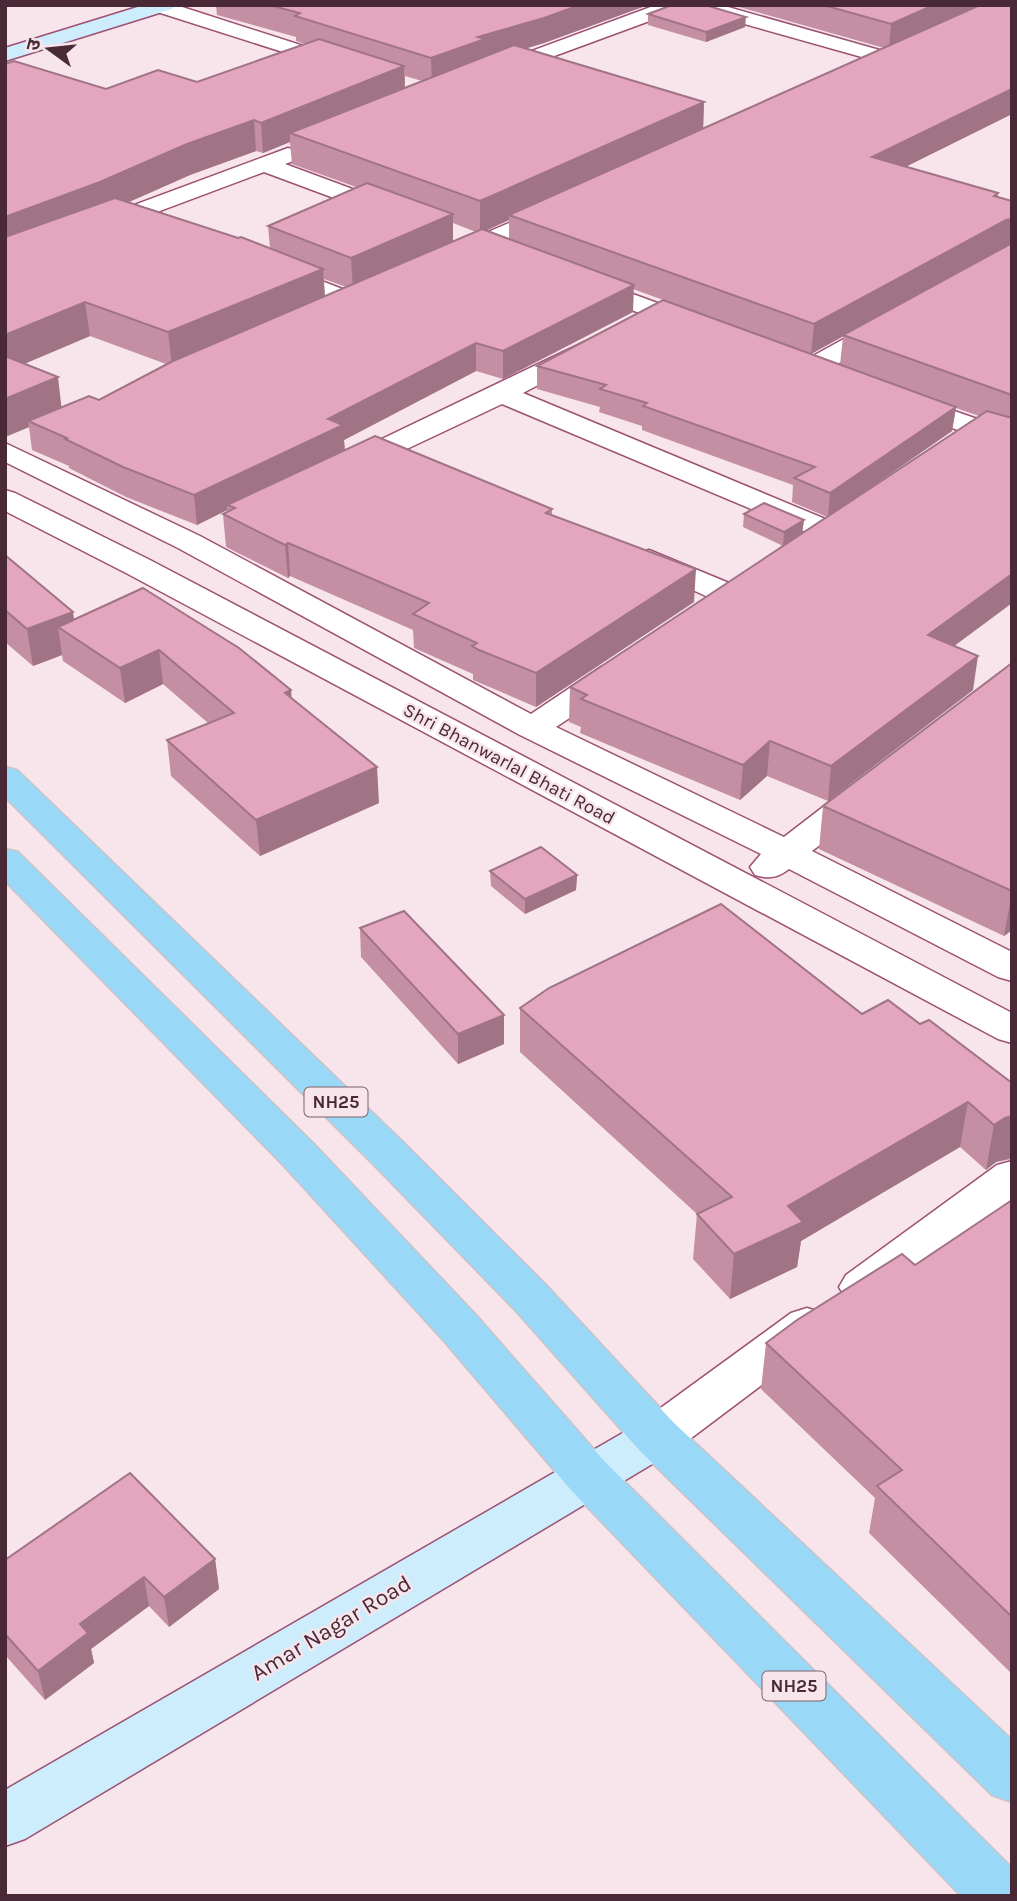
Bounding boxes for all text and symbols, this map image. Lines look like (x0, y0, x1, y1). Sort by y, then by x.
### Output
north arrow (14, 14, 84, 84)
text: उ (21, 36, 46, 53)
street label: Shri Bhanwarlal Bhati Road (399, 699, 619, 829)
road number: NH25 (304, 1087, 368, 1116)
street label: Amar Nagar Road (246, 1570, 416, 1686)
road number: NH25 (762, 1672, 826, 1700)

